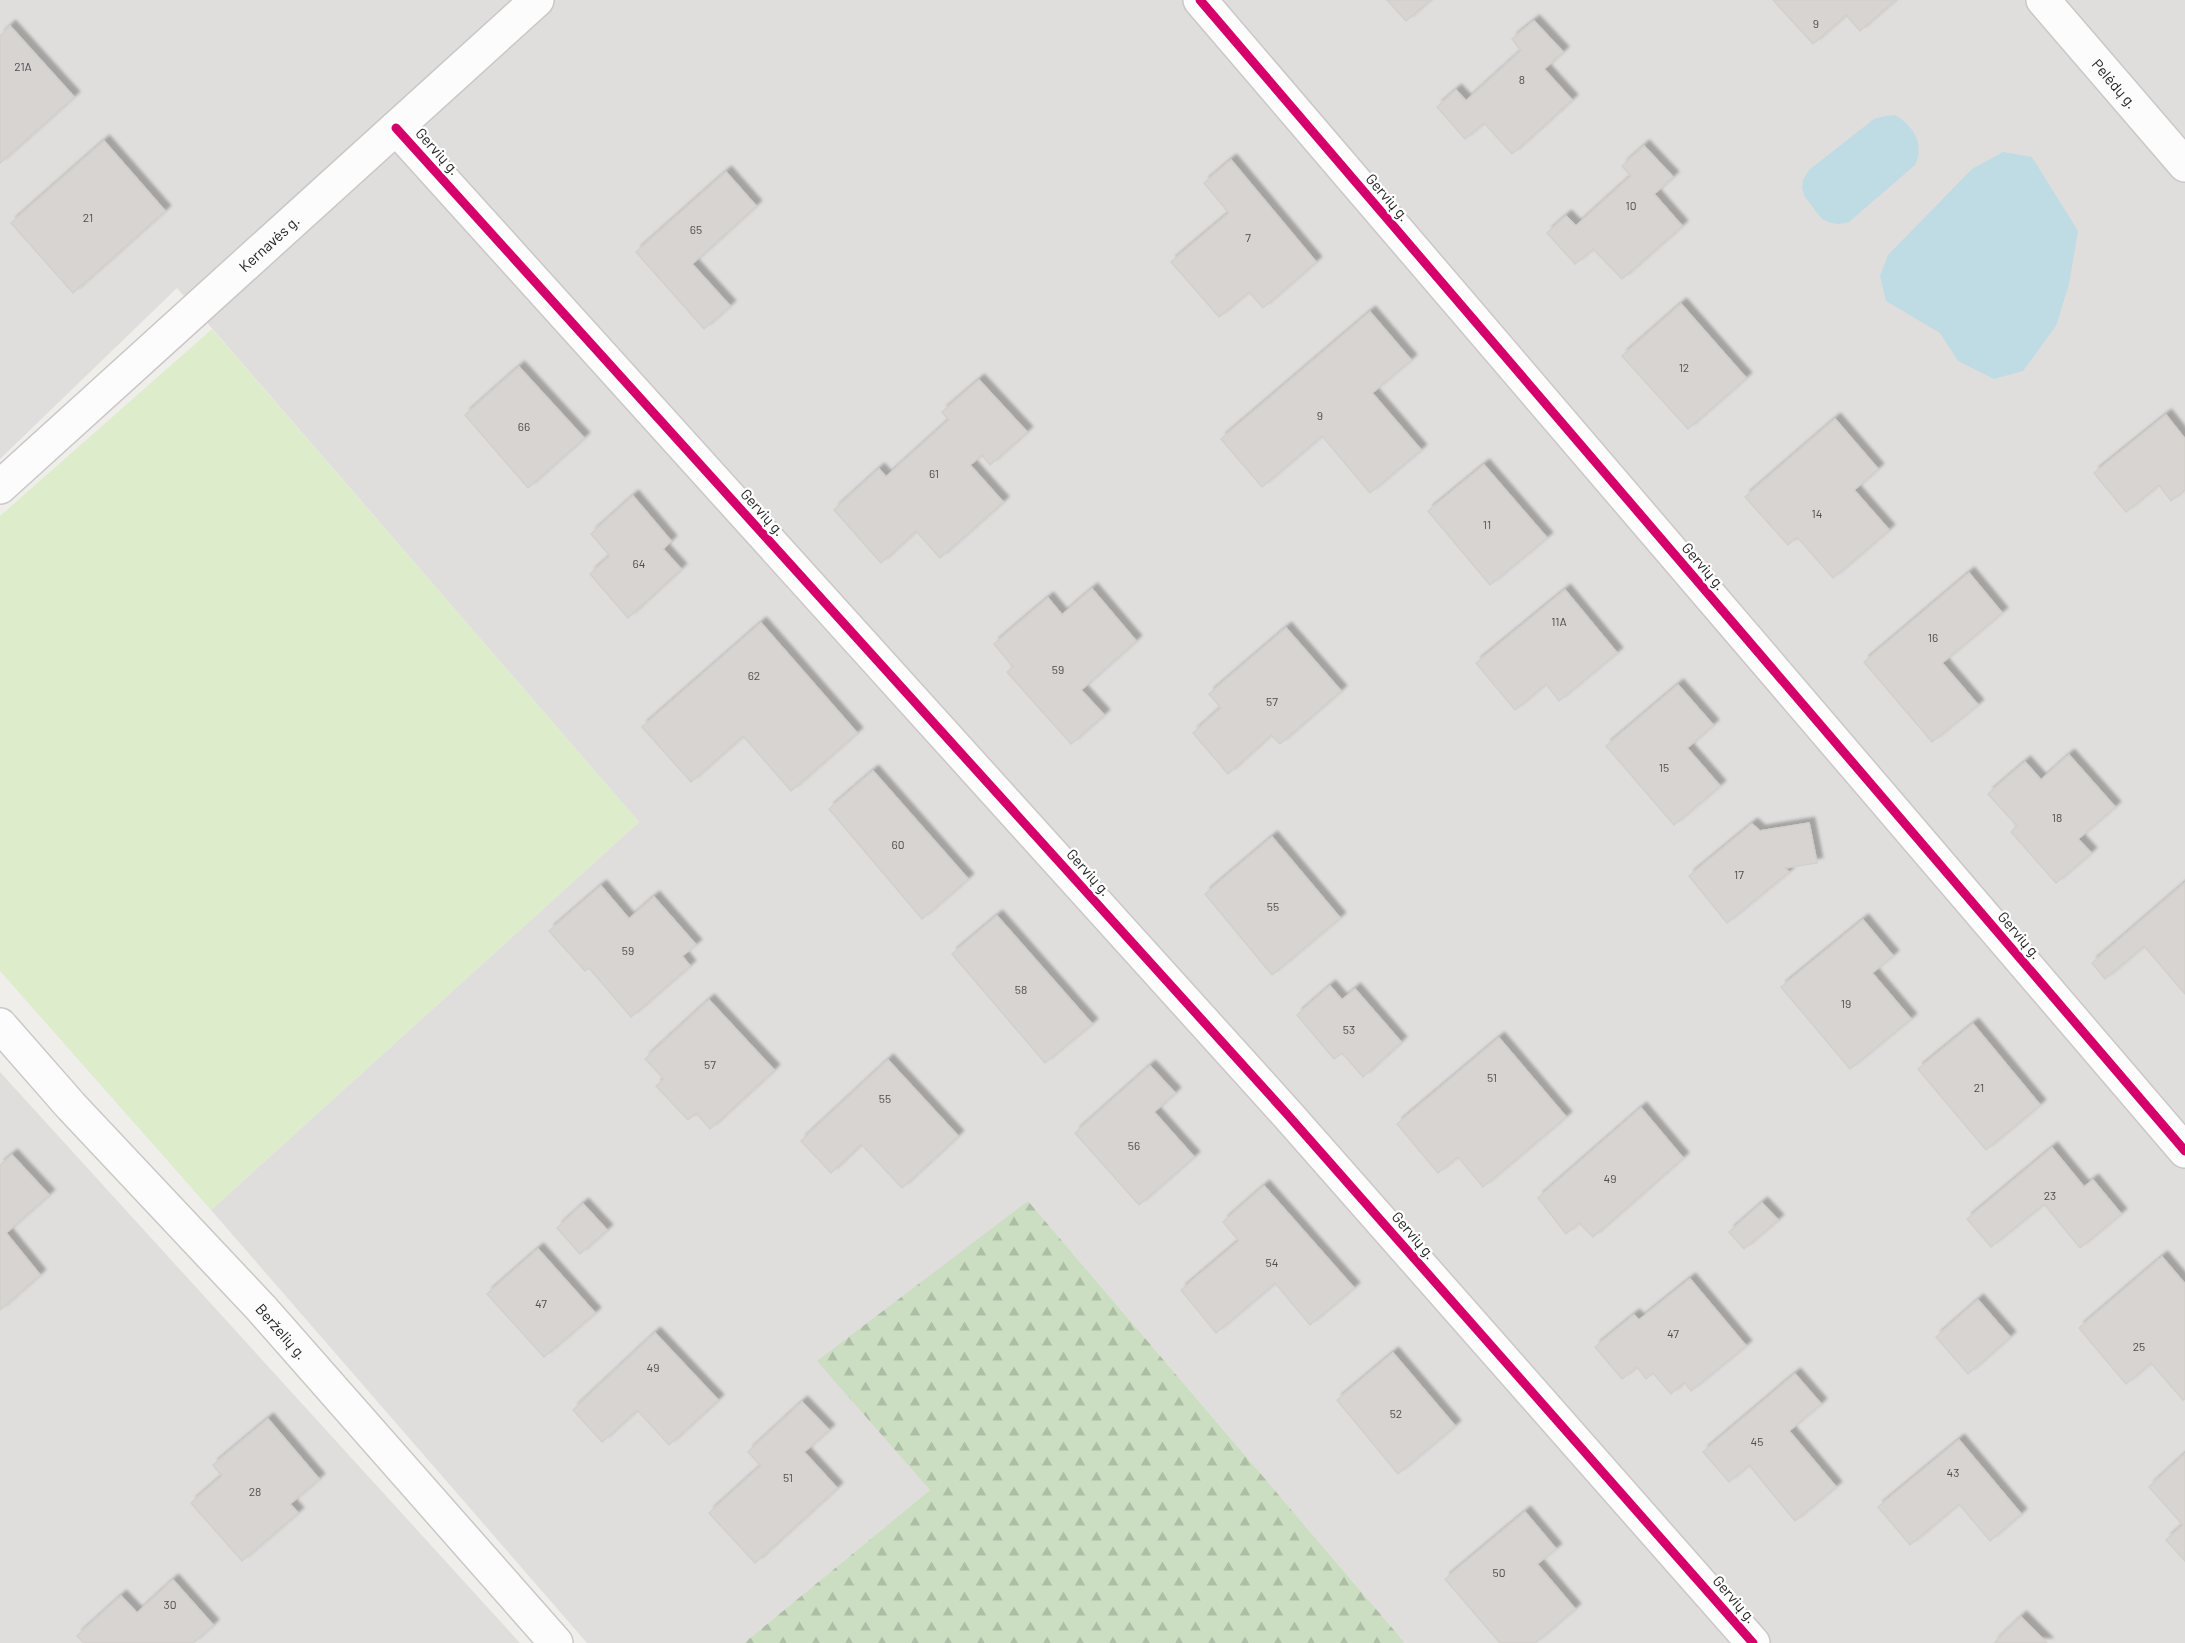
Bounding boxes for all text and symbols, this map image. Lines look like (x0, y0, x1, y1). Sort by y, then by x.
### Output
house number: 9 (1813, 16, 1819, 30)
street label: Pelėdų g. (2088, 55, 2141, 112)
house number: 21A (14, 59, 32, 73)
house number: 8 (1519, 72, 1525, 86)
street label: Gervių g. (412, 124, 464, 178)
street label: Gervių g. (1362, 169, 1414, 225)
house number: 10 (1626, 198, 1636, 212)
house number: 21 (83, 210, 93, 224)
street label: Kernavės g. (235, 211, 303, 275)
house number: 65 (690, 222, 702, 236)
house number: 7 (1245, 230, 1251, 244)
house number: 12 (1679, 360, 1689, 374)
house number: 9 (1317, 408, 1323, 422)
house number: 66 (518, 419, 530, 433)
house number: 61 (929, 466, 939, 480)
street label: Gervių g. (737, 485, 789, 539)
house number: 14 (1812, 506, 1822, 520)
house number: 11 (1483, 517, 1491, 531)
street label: Gervių g. (1678, 538, 1730, 594)
house number: 64 (633, 556, 645, 570)
house number: 11A (1551, 614, 1567, 628)
house number: 16 (1928, 630, 1938, 644)
house number: 59 (1052, 662, 1064, 676)
house number: 62 (748, 668, 760, 682)
house number: 57 (1266, 694, 1278, 708)
house number: 15 (1659, 760, 1669, 774)
house number: 18 (2052, 810, 2062, 824)
house number: 60 (892, 837, 904, 851)
street label: Gervių g. (1063, 845, 1115, 899)
house number: 17 (1734, 867, 1744, 881)
house number: 55 (1267, 899, 1279, 913)
street label: Gervių g. (1994, 907, 2046, 963)
house number: 59 (622, 943, 634, 957)
house number: 58 (1015, 982, 1027, 996)
house number: 19 (1841, 996, 1851, 1010)
house number: 53 (1343, 1022, 1355, 1036)
house number: 57 (704, 1057, 716, 1071)
house number: 51 (1487, 1070, 1497, 1084)
house number: 21 (1974, 1080, 1984, 1094)
house number: 55 (879, 1091, 891, 1105)
house number: 56 (1128, 1138, 1140, 1152)
house number: 49 (1604, 1171, 1616, 1185)
house number: 23 (2044, 1188, 2056, 1202)
street label: Gervių g. (1388, 1207, 1440, 1263)
house number: 54 (1266, 1255, 1278, 1269)
house number: 47 (535, 1296, 547, 1310)
street label: Berželių g. (252, 1300, 311, 1363)
house number: 47 (1667, 1326, 1679, 1340)
house number: 25 (2133, 1339, 2145, 1353)
house number: 49 (647, 1360, 659, 1374)
house number: 52 (1390, 1406, 1402, 1420)
house number: 45 (1751, 1434, 1763, 1448)
house number: 43 (1947, 1465, 1959, 1479)
house number: 51 (783, 1470, 793, 1484)
house number: 28 (249, 1484, 261, 1498)
house number: 50 (1493, 1565, 1505, 1579)
street label: Gervių g. (1709, 1571, 1761, 1627)
house number: 30 (164, 1597, 176, 1611)

